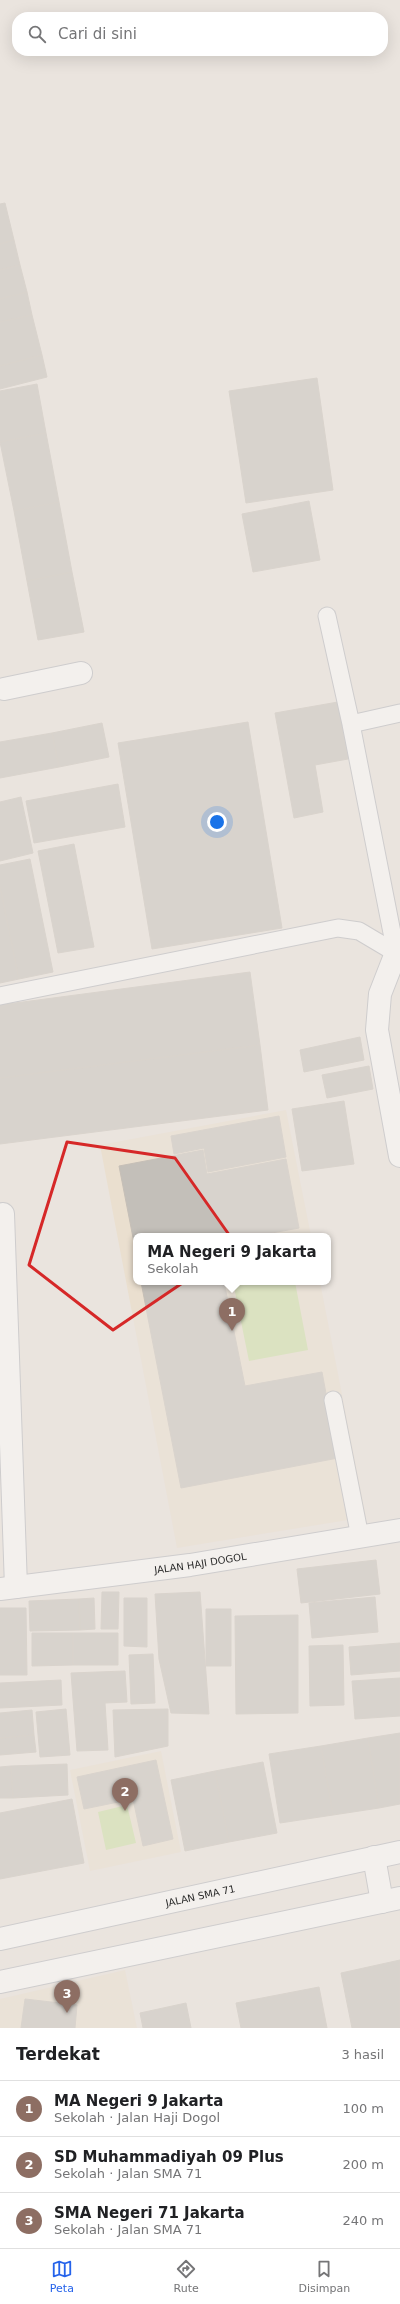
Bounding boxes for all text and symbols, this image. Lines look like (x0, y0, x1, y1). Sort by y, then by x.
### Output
search box (12, 12, 388, 56)
icon: search (26, 23, 48, 45)
text: Cari di sini (58, 25, 137, 43)
your location (207, 812, 227, 832)
popup (133, 1233, 331, 1285)
text: MA Negeri 9 Jakarta (147, 1243, 317, 1261)
text: Sekolah (147, 1261, 198, 1276)
pin: 1 (219, 1298, 245, 1331)
street label: JALAN HAJI DOGOL (153, 1551, 248, 1576)
pin: 2 (112, 1778, 138, 1811)
street label: JALAN SMA 71 (164, 1883, 236, 1909)
pin: 3 (54, 1980, 80, 2013)
text: Terdekat (16, 2044, 100, 2064)
text: 3 hasil (341, 2047, 384, 2062)
text: MA Negeri 9 Jakarta (54, 2092, 223, 2110)
text: 1 (24, 2101, 34, 2116)
text: 100 m (342, 2101, 384, 2116)
text: Sekolah · Jalan Haji Dogol (54, 2110, 220, 2125)
text: SD Muhammadiyah 09 Plus (54, 2148, 284, 2166)
text: 2 (24, 2157, 34, 2172)
text: 200 m (342, 2157, 384, 2172)
text: Sekolah · Jalan SMA 71 (54, 2166, 202, 2181)
text: SMA Negeri 71 Jakarta (54, 2204, 245, 2222)
text: 3 (24, 2213, 34, 2228)
text: 240 m (342, 2213, 384, 2228)
text: Sekolah · Jalan SMA 71 (54, 2222, 202, 2237)
tab: Peta (50, 2258, 74, 2295)
tab: Rute (174, 2258, 199, 2295)
tab: Disimpan (298, 2258, 350, 2295)

